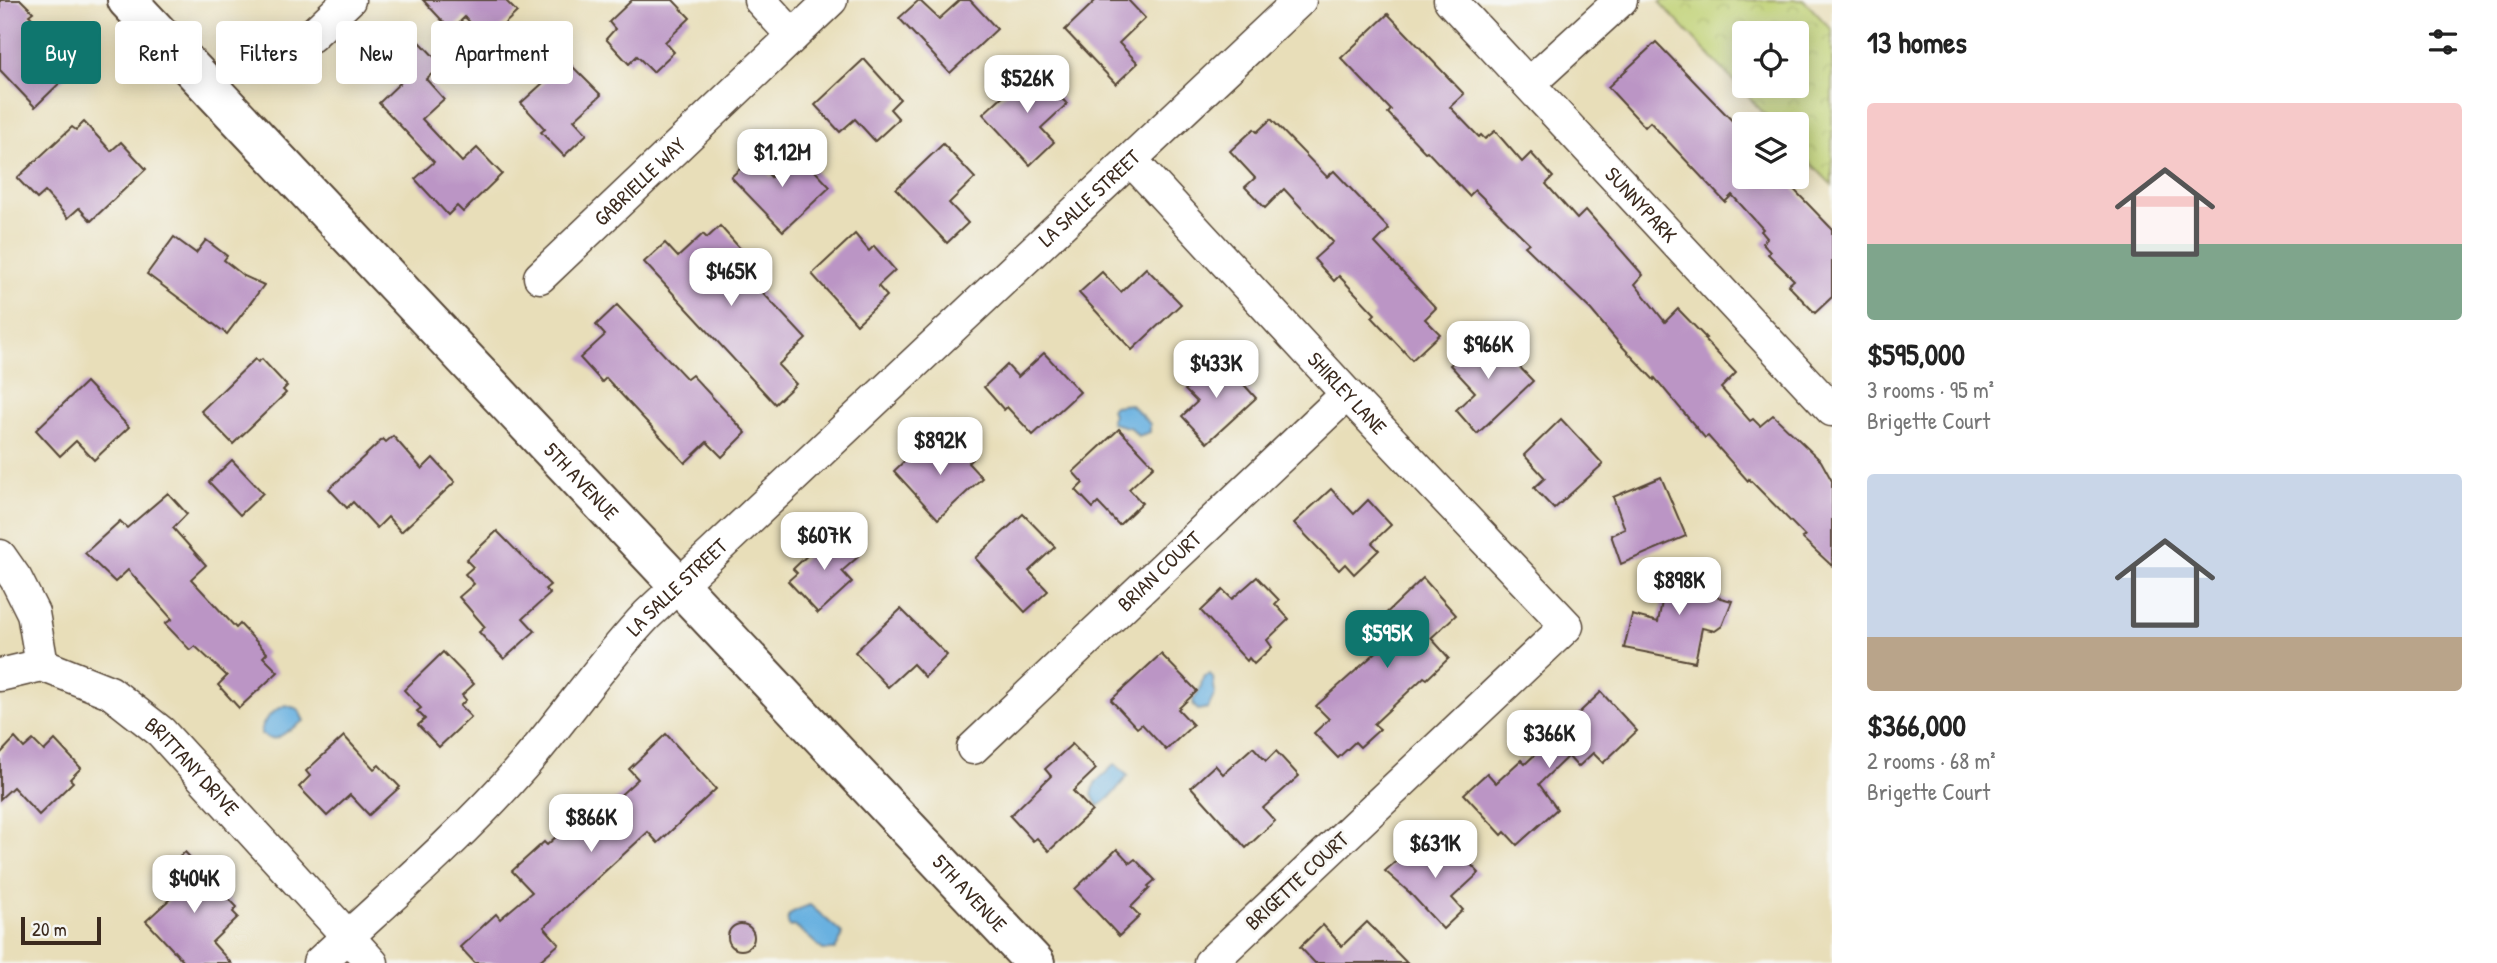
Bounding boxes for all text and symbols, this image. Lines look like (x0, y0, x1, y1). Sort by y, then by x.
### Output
chip: Buy (21, 21, 101, 84)
chip: Rent (115, 21, 202, 84)
chip: Filters (216, 21, 322, 84)
chip: New (336, 21, 417, 84)
chip: Apartment (431, 21, 573, 84)
map controls (1732, 21, 1809, 189)
button: locate (1732, 21, 1809, 98)
text: 13 homes (1867, 22, 1967, 62)
icon: filters (2424, 23, 2462, 61)
pin: $526K (978, 55, 1076, 115)
text: $526K (1000, 62, 1054, 93)
button: layers (1732, 112, 1809, 189)
street label: GABRIELLE WAY (587, 130, 693, 232)
pin: $1.12M (725, 130, 839, 189)
text: $1.12M (753, 136, 811, 167)
street label: LA SALLE STREET (1032, 142, 1147, 253)
icon: home (2102, 149, 2228, 275)
street label: SUNNYPARK (1599, 160, 1684, 249)
pin: $465K (682, 248, 780, 308)
text: $465K (705, 255, 757, 286)
pin: $966K (1439, 322, 1537, 381)
text: $966K (1463, 328, 1513, 359)
text: $595,000 (1867, 334, 1965, 374)
pin: $433K (1167, 340, 1265, 400)
street label: SHIRLEY LANE (1301, 345, 1393, 441)
text: $433K (1190, 347, 1242, 378)
text: 3 rooms · 95 m² (1867, 374, 1994, 405)
text: Brigette Court (1867, 405, 1990, 436)
pin: $892K (891, 418, 989, 477)
text: $892K (914, 424, 966, 455)
street label: 5TH AVENUE (538, 436, 625, 526)
pin: $607K (775, 512, 873, 572)
text: $607K (797, 519, 851, 550)
icon: home (2102, 520, 2228, 646)
street label: BRIAN COURT (1111, 523, 1208, 618)
street label: LA SALLE STREET (619, 531, 734, 642)
pin: $898K (1630, 558, 1728, 617)
text: $898K (1653, 564, 1705, 595)
pin: $595K (1338, 610, 1436, 670)
text: $595K (1361, 617, 1413, 648)
text: $366,000 (1867, 705, 1966, 745)
street label: BRITTANY DRIVE (139, 710, 246, 822)
pin: $366K (1500, 710, 1598, 770)
text: $366K (1523, 717, 1575, 748)
text: 2 rooms · 68 m² (1867, 745, 1995, 776)
text: Brigette Court (1867, 776, 1990, 807)
pin: $866K (542, 794, 640, 854)
text: $866K (565, 801, 617, 832)
pin: $631K (1386, 820, 1484, 880)
street label: BRIGETTE COURT (1238, 824, 1356, 936)
text: $631K (1409, 827, 1461, 858)
street label: 5TH AVENUE (926, 848, 1014, 938)
pin: $404K (145, 856, 243, 915)
text: $404K (168, 862, 220, 893)
scale bar (21, 914, 102, 946)
text: 20 m (32, 916, 67, 942)

